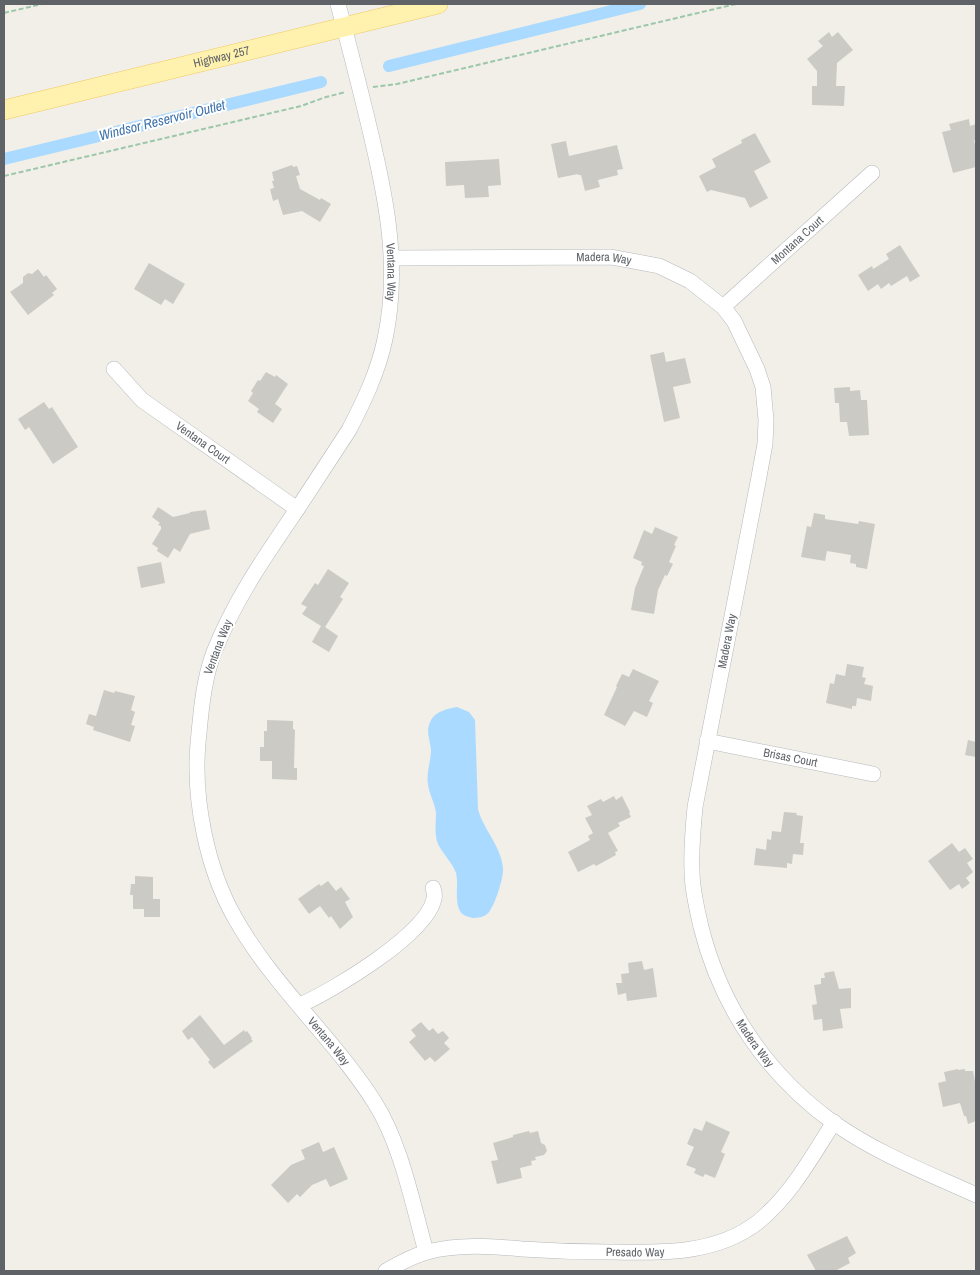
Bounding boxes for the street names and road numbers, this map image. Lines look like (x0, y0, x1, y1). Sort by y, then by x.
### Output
street label: Highway 257 (192, 42, 252, 71)
street label: Montana Court (768, 212, 827, 268)
street label: Ventana Way (382, 242, 400, 302)
street label: Madera Way (576, 249, 633, 269)
street label: Ventana Court (172, 418, 233, 468)
street label: Madera Way (714, 612, 740, 670)
street label: Ventana Way (200, 617, 236, 677)
street label: Brisas Court (762, 744, 819, 771)
street label: Ventana Way (304, 1014, 354, 1069)
street label: Madera Way (732, 1016, 778, 1071)
street label: Presado Way (606, 1244, 665, 1260)

